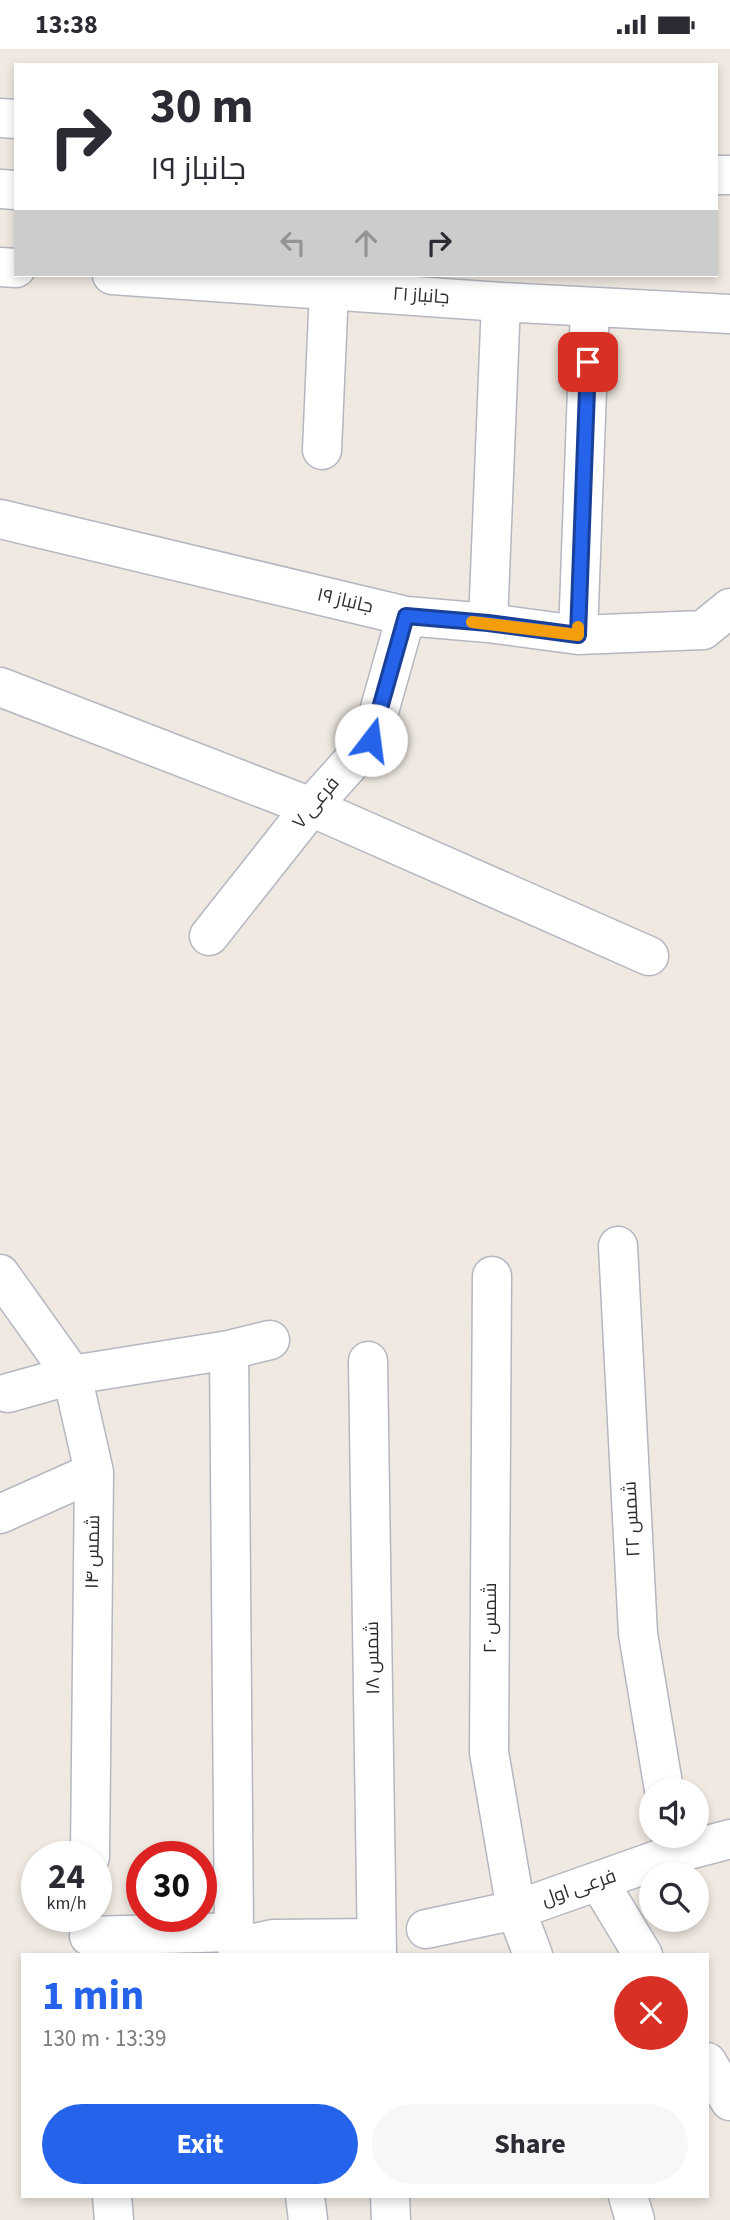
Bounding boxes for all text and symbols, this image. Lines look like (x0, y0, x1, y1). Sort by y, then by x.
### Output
text: 13:38 (35, 6, 98, 43)
text: 30 m (150, 72, 254, 142)
icon: right (35, 91, 126, 182)
text: جانباز ۱۹ (150, 146, 246, 192)
icon: left (274, 224, 312, 262)
icon: ahead (347, 224, 385, 262)
icon: right (420, 224, 458, 262)
street label: جانباز ۲۱ (392, 281, 450, 311)
pin (558, 332, 618, 392)
icon: arrive (569, 343, 607, 381)
street label: جانباز ۱۹ (314, 581, 376, 621)
position arrow (334, 703, 408, 777)
street label: فرعی ۷ (286, 771, 346, 835)
street label: شمس ۲۲ (617, 1480, 647, 1558)
street label: شمس ۱۴ (79, 1515, 107, 1589)
street label: شمس ۲۰ (477, 1583, 504, 1653)
street label: شمس ۱۸ (359, 1621, 387, 1695)
map controls (639, 1778, 709, 1932)
button: sound (639, 1778, 709, 1848)
speed limit sign: 30 (126, 1841, 217, 1932)
text: 24 (48, 1852, 85, 1902)
button: search (639, 1862, 709, 1932)
street label: فرعی اول (538, 1863, 620, 1913)
text: km/h (47, 1891, 86, 1916)
text: 1 min (42, 1966, 144, 2026)
button: close (614, 1976, 688, 2050)
text: 130 m · 13:39 (42, 2022, 166, 2055)
button: Exit (42, 2104, 358, 2184)
button: Share (372, 2104, 688, 2184)

